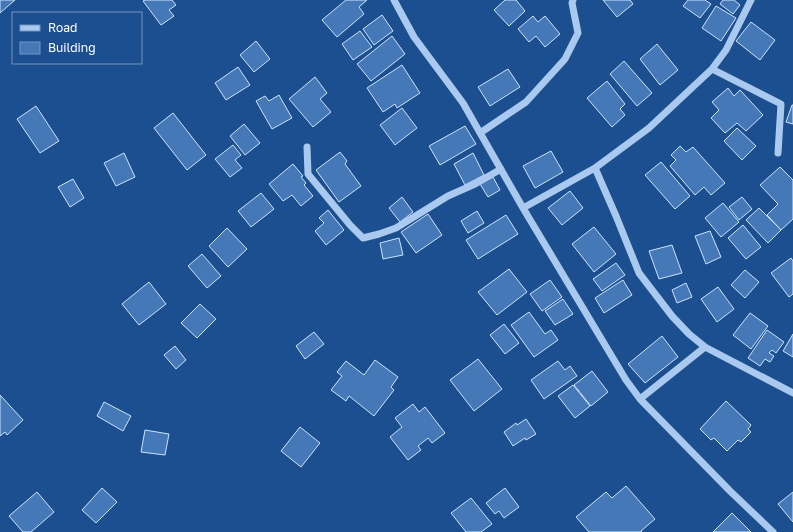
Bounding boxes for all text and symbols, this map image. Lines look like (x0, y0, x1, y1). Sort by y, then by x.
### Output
legend (12, 12, 142, 64)
text: Road (48, 20, 77, 35)
text: Building (48, 40, 96, 55)

